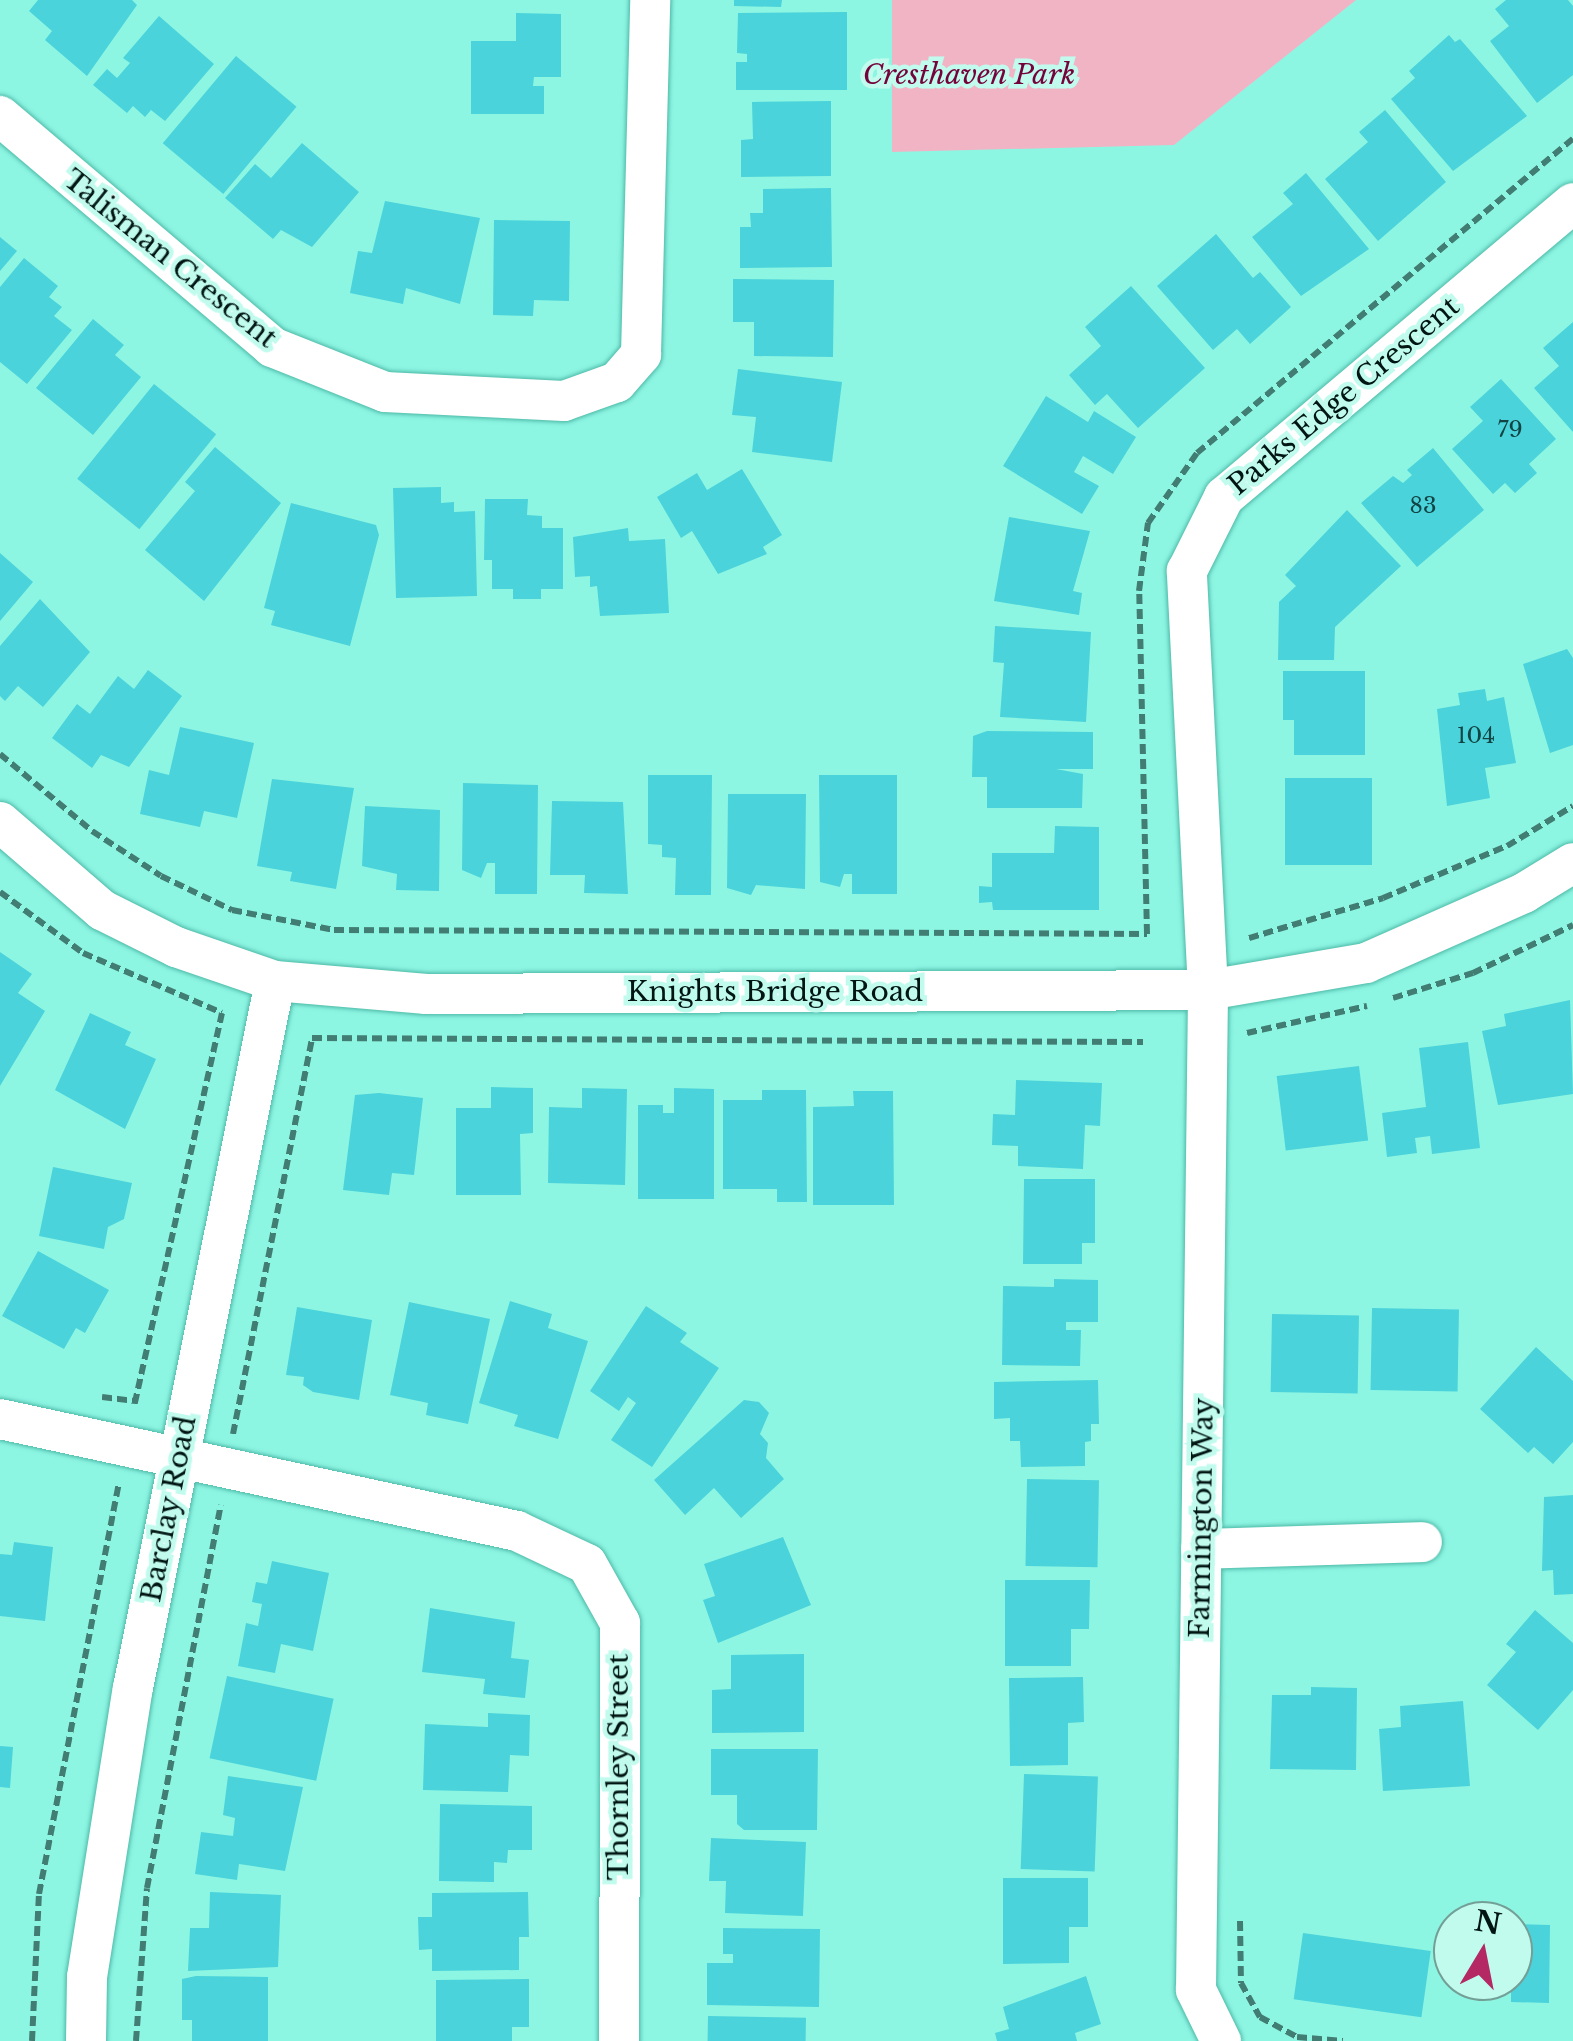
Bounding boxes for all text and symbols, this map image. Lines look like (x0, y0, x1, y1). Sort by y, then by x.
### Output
park label: Cresthaven Park (862, 58, 1076, 92)
street label: Talisman Crescent (57, 163, 283, 355)
street label: Parks Edge Crescent (1222, 290, 1466, 502)
house number: 79 (1497, 417, 1523, 443)
house number: 83 (1410, 493, 1436, 519)
house number: 104 (1457, 723, 1495, 749)
street label: Knights Bridge Road (627, 975, 923, 1009)
street label: Farmington Way (1183, 1397, 1221, 1639)
street label: Barclay Road (134, 1413, 204, 1605)
street label: Thornley Street (602, 1653, 636, 1881)
north arrow (1433, 1901, 1533, 2001)
text: N (1472, 1903, 1504, 1942)

